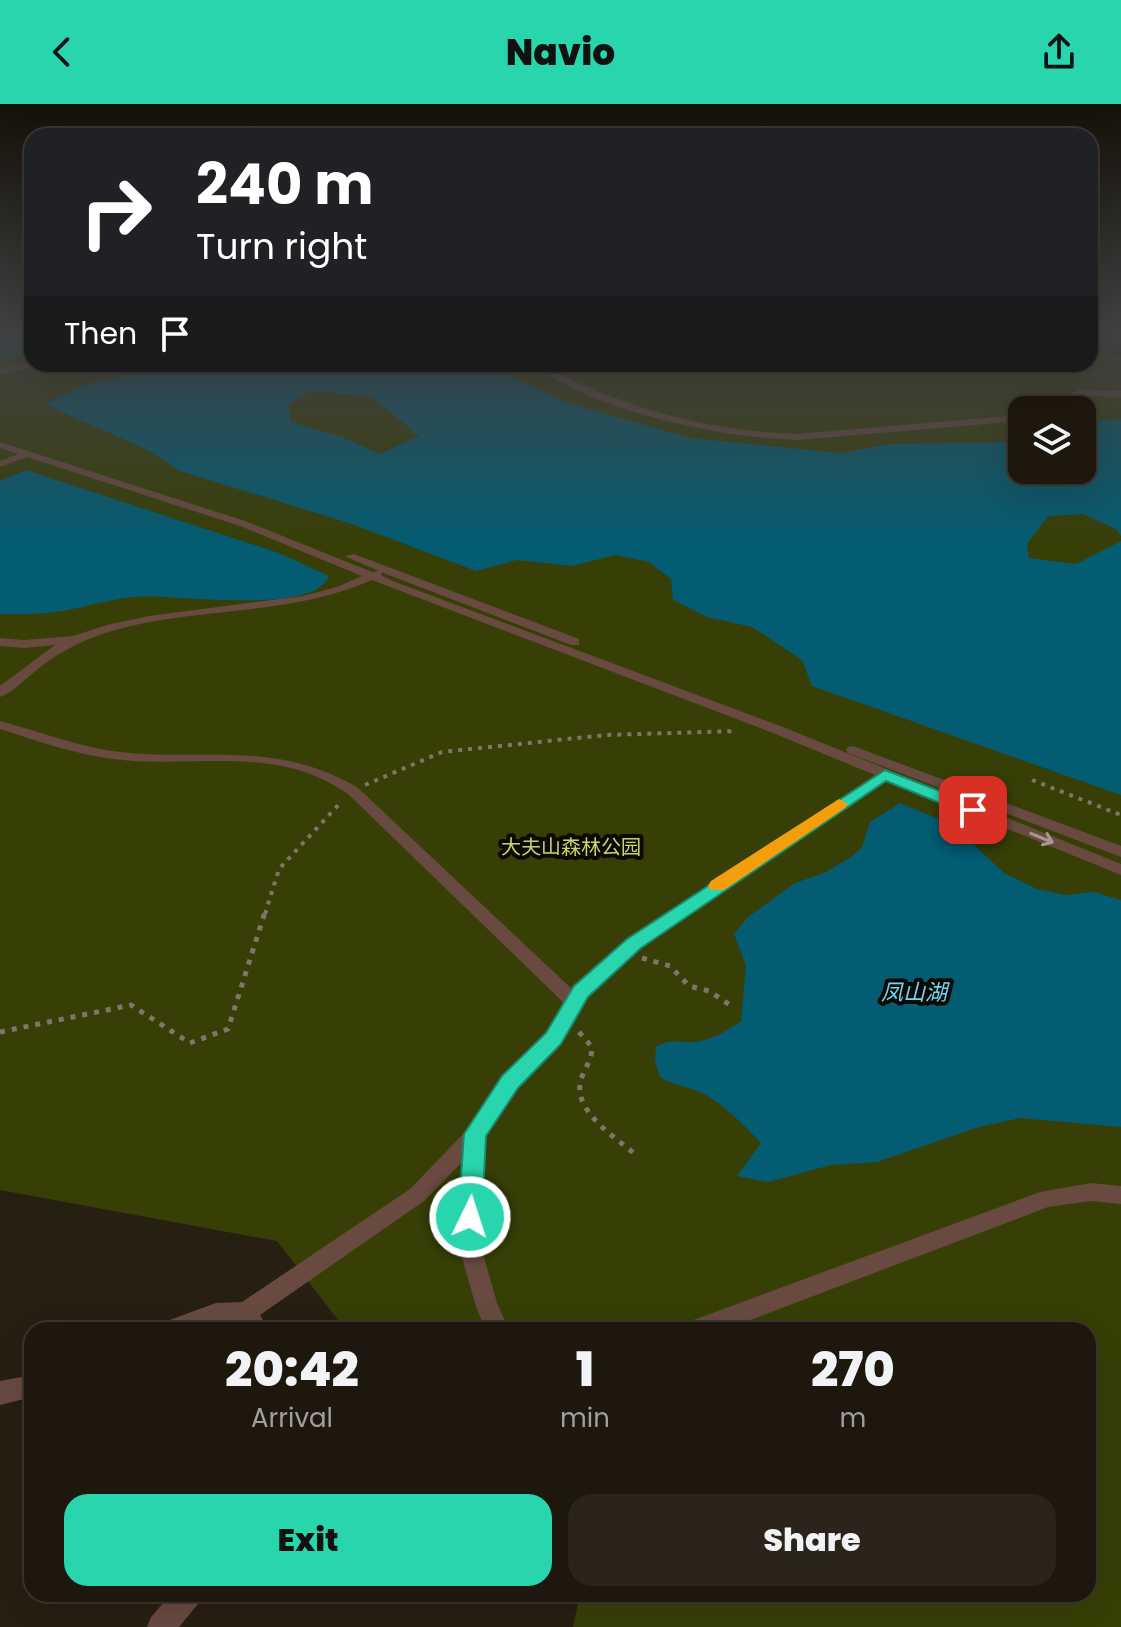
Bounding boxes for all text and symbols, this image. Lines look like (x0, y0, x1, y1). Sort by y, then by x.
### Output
text: Navio (506, 27, 615, 78)
icon: back (40, 30, 84, 74)
icon: share (1037, 30, 1081, 74)
text: 240 m (196, 145, 374, 224)
icon: right (64, 160, 168, 264)
text: Turn right (196, 221, 367, 272)
text: Then (64, 312, 137, 355)
icon: arrive (153, 312, 197, 356)
map controls (1008, 396, 1096, 484)
button: layers (1008, 396, 1096, 484)
pin (939, 776, 1007, 844)
icon: arrive (951, 788, 995, 832)
one-way arrow (1029, 832, 1054, 846)
park label: 大夫山森林公园 (501, 833, 641, 861)
water label: 凤山湖 (881, 977, 950, 1008)
position arrow (428, 1175, 512, 1259)
text: 20:42 (225, 1336, 359, 1403)
text: 1 (576, 1336, 594, 1403)
text: 270 (811, 1336, 895, 1403)
text: Arrival (251, 1400, 333, 1436)
text: min (560, 1400, 610, 1436)
text: m (840, 1400, 866, 1436)
button: Exit (64, 1494, 552, 1586)
button: Share (568, 1494, 1056, 1586)

